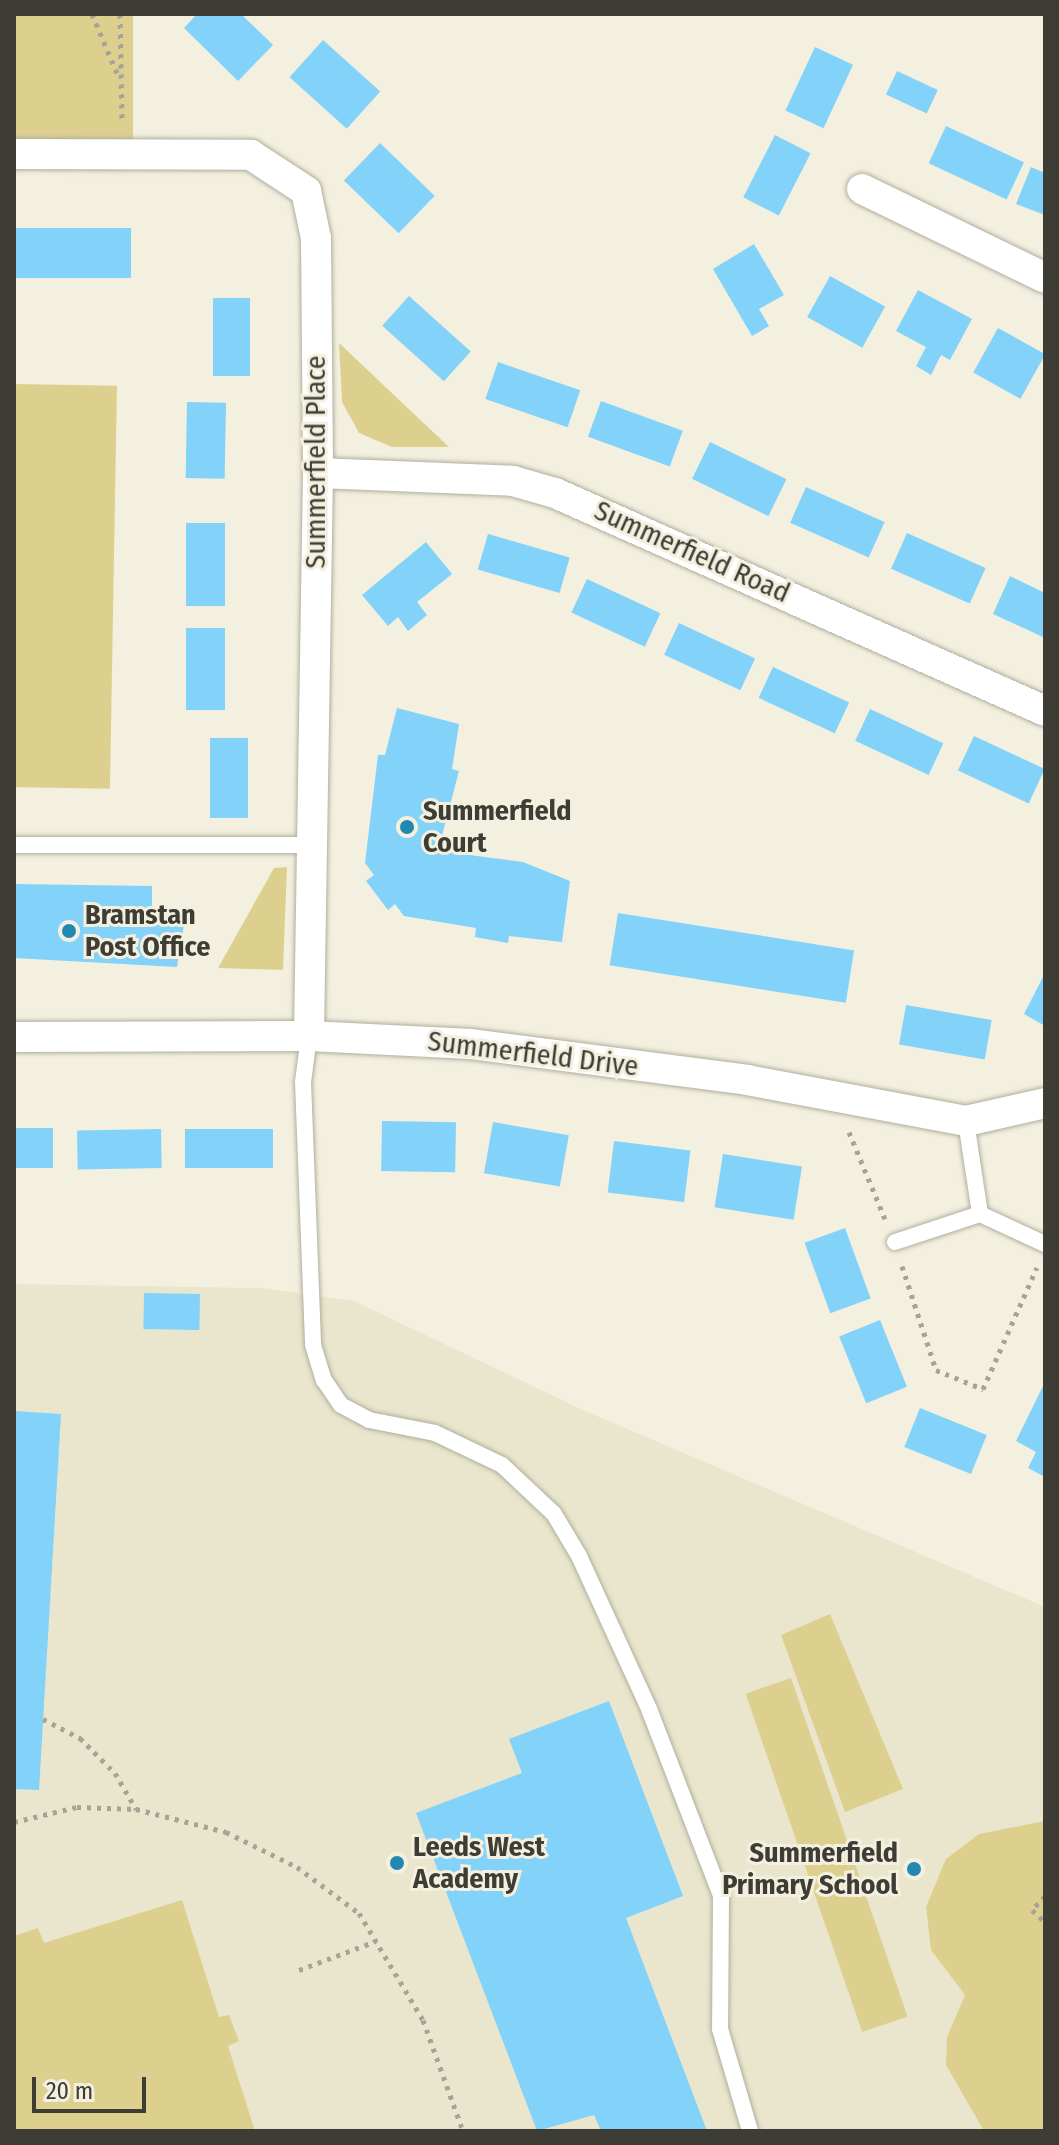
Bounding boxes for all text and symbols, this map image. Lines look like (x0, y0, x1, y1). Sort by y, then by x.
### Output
street label: Summerfield Place (299, 355, 333, 569)
street label: Summerfield Road (589, 494, 795, 610)
place label: Summerfield Court (423, 794, 572, 860)
marker: Summerfield Court (398, 818, 416, 836)
place label: Bramstan Post Office (85, 898, 210, 964)
marker: Bramstan Post Office (60, 922, 78, 940)
street label: Summerfield Drive (426, 1024, 640, 1084)
place label: Leeds West Academy (413, 1830, 545, 1896)
place label: Summerfield Primary School (722, 1836, 898, 1902)
marker: Leeds West Academy (388, 1854, 406, 1872)
marker: Summerfield Primary School (905, 1860, 923, 1878)
scale bar (36, 2061, 150, 2111)
text: 20 m (46, 2077, 93, 2105)

